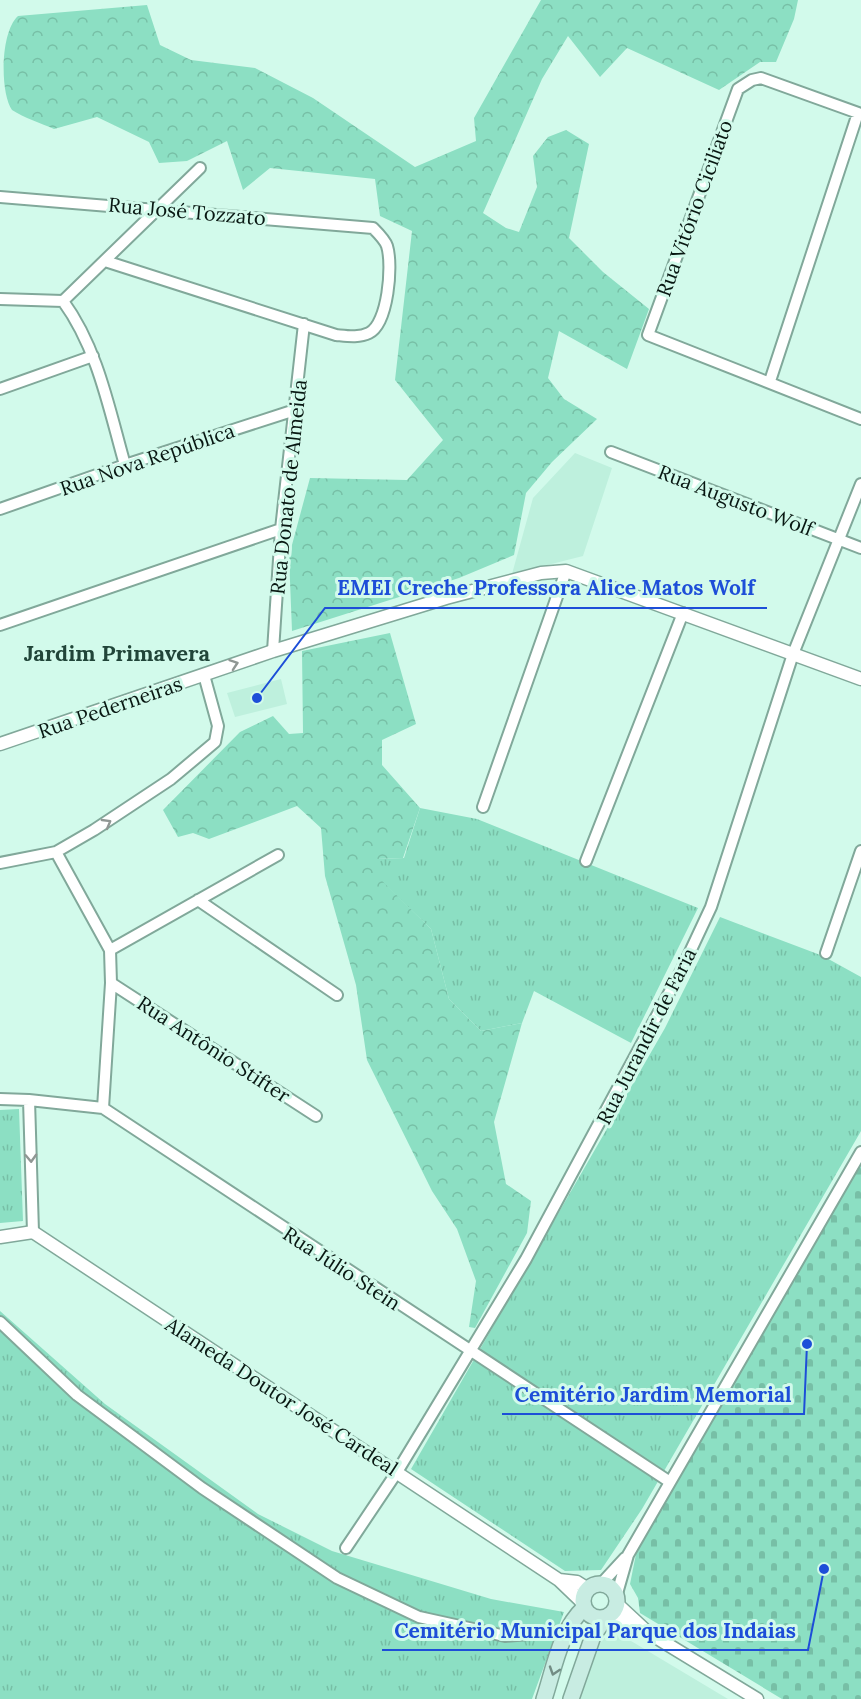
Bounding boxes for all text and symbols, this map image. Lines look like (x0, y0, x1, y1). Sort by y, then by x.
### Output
street label: Rua Vitório Ciciliato (650, 116, 738, 300)
street label: Rua José Tozzato (107, 192, 267, 230)
street label: Rua Donato de Almeida (264, 378, 312, 596)
street label: Rua Nova República (56, 417, 238, 501)
street label: Rua Augusto Wolf (655, 459, 818, 542)
callout: EMEI Creche Professora Alice Matos Wolf (325, 569, 767, 608)
text: EMEI Creche Professora Alice Matos Wolf (337, 574, 756, 601)
district label: Jardim Primavera (24, 639, 211, 667)
one-way arrow (228, 659, 239, 672)
street label: Rua Pederneiras (35, 671, 185, 743)
one-way arrow (101, 818, 111, 830)
street label: Rua Jurandir de Faria (591, 943, 701, 1129)
street label: Rua Antônio Stifter (133, 990, 296, 1108)
one-way arrow (25, 1154, 37, 1163)
street label: Rua Júlio Stein (279, 1221, 405, 1315)
street label: Alameda Doutor José Cardeal (160, 1311, 403, 1481)
callout: Cemitério Jardim Memorial (502, 1375, 804, 1414)
text: Cemitério Jardim Memorial (514, 1381, 792, 1408)
callout: Cemitério Municipal Parque dos Indaias (382, 1611, 808, 1650)
text: Cemitério Municipal Parque dos Indaias (394, 1617, 796, 1644)
one-way arrow (548, 1665, 561, 1676)

